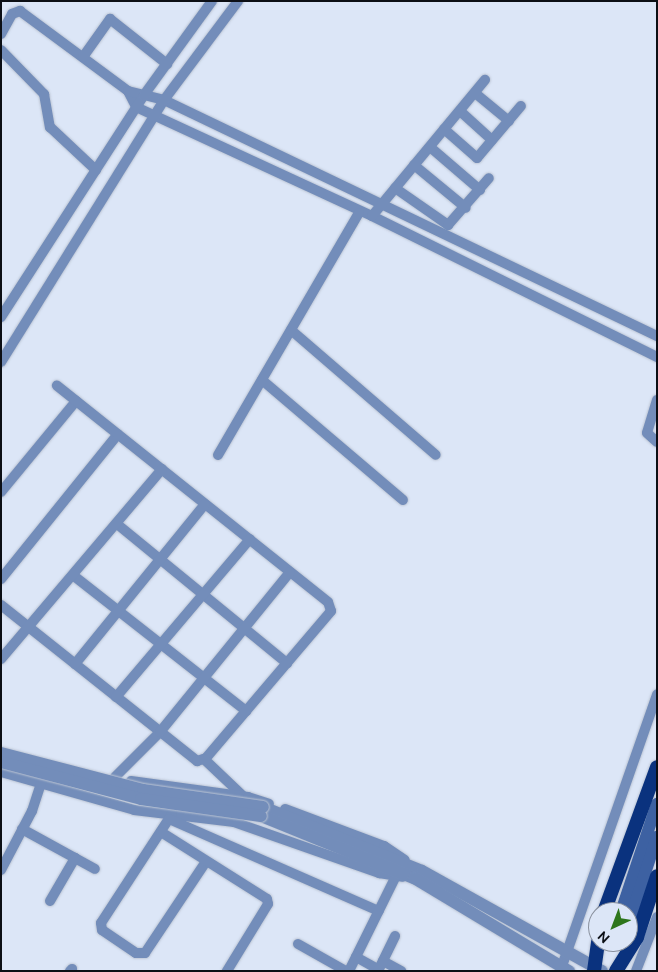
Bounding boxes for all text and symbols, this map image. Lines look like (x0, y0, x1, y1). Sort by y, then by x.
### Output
north arrow (588, 902, 638, 952)
text: N (594, 928, 613, 947)

